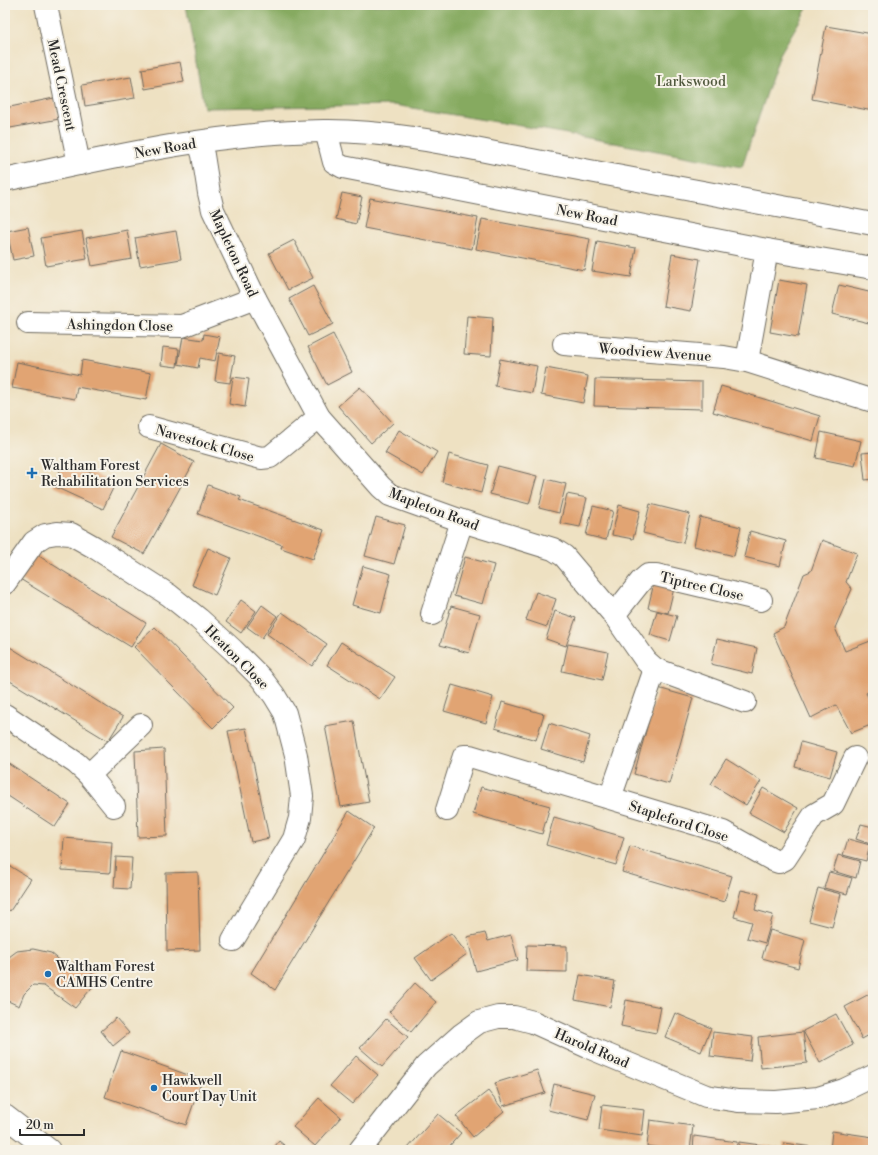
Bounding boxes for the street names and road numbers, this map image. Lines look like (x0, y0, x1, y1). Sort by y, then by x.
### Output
street label: Mead Crescent (42, 38, 80, 133)
street label: New Road (133, 135, 197, 163)
street label: New Road (555, 201, 619, 231)
street label: Mapleton Road (205, 207, 261, 300)
street label: Ashingdon Close (66, 316, 173, 336)
street label: Woodview Avenue (597, 340, 712, 366)
street label: Navestock Close (153, 421, 256, 467)
street label: Mapleton Road (386, 484, 481, 535)
street label: Tiptree Close (658, 569, 745, 605)
street label: Heaton Close (200, 622, 272, 694)
street label: Stapleford Close (627, 797, 731, 847)
street label: Harold Road (552, 1025, 632, 1073)

